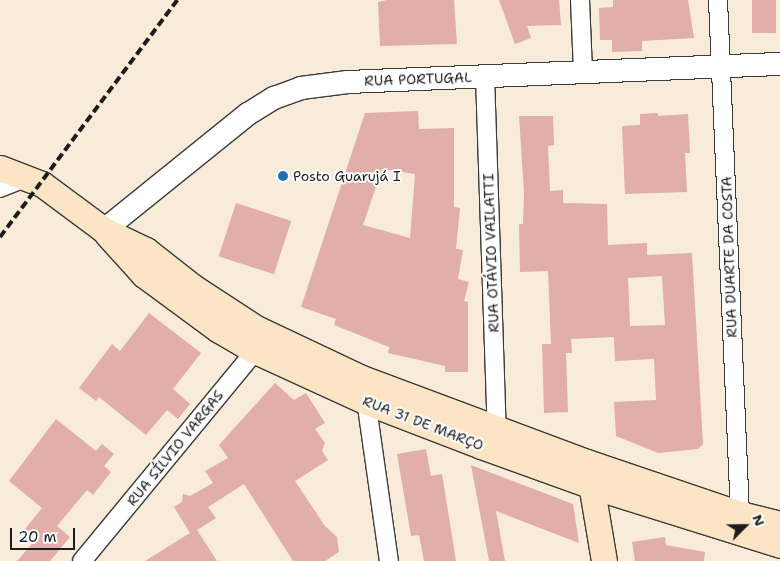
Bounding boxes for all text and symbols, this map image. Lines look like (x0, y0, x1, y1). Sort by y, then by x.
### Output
street label: RUA PORTUGAL (364, 69, 472, 89)
place label: Posto Guarujá I (293, 168, 401, 184)
marker: Posto Guarujá I (277, 170, 289, 182)
street label: RUA OTÁVIO VAILATTI (480, 173, 502, 333)
street label: RUA DUARTE DA COSTA (718, 176, 740, 338)
street label: RUA SÍLVIO VARGAS (123, 387, 227, 509)
street label: RUA 31 DE MARÇO (360, 392, 486, 454)
north arrow (720, 501, 770, 551)
text: N (748, 512, 769, 529)
scale bar (12, 518, 78, 550)
text: 20 m (18, 527, 57, 547)

